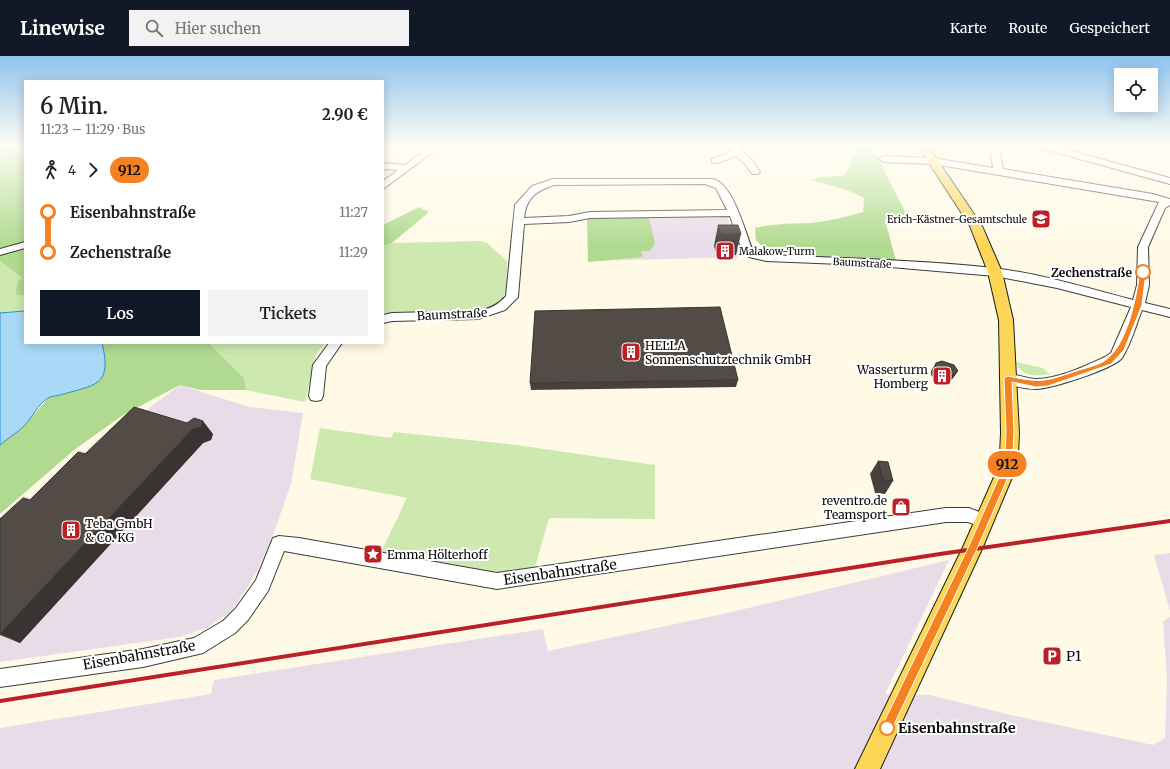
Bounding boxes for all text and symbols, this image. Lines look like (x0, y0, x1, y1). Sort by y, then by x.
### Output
search box (129, 10, 409, 46)
text: Linewise (20, 16, 105, 40)
icon: search (143, 17, 165, 39)
text: Hier suchen (175, 19, 261, 38)
text: Karte (950, 19, 986, 37)
text: Route (1008, 19, 1047, 37)
text: Gespeichert (1069, 19, 1150, 37)
map controls (1114, 68, 1158, 112)
button: locate (1114, 68, 1158, 112)
text: 6 Min. (40, 92, 108, 120)
text: 2.90 € (322, 105, 368, 124)
text: 11:23 – 11:29 · Bus (40, 121, 145, 138)
icon: walk (40, 159, 62, 181)
icon: forward (82, 159, 104, 181)
text: 912 (118, 161, 141, 179)
text: 4 (68, 162, 76, 179)
text: Eisenbahnstraße (70, 203, 196, 222)
text: 11:27 (339, 204, 368, 221)
school or university icon: Erich-Kästner-Gesamtschule (1030, 208, 1052, 230)
place label: Erich-Kästner-Gesamtschule (887, 213, 1027, 226)
building icon: Malakow-Turm (714, 240, 736, 262)
text: Zechenstraße (70, 243, 171, 262)
text: 11:29 (339, 244, 368, 261)
place label: Malakow-Turm (739, 245, 815, 258)
street label: Baumstraße (832, 255, 892, 271)
marker: Zechenstraße (1135, 264, 1151, 280)
place label: Zechenstraße (1051, 265, 1132, 280)
button: Los (40, 290, 200, 336)
button: Tickets (208, 290, 368, 336)
street label: Baumstraße (416, 305, 488, 323)
place label: HELLA Sonnenschutztechnik GmbH (645, 338, 812, 367)
building icon: HELLA Sonnenschutztechnik GmbH (620, 341, 642, 363)
place label: Wasserturm Homberg (856, 362, 929, 391)
building icon: Wasserturm Homberg (931, 365, 953, 387)
line badge: 912 (984, 451, 1030, 477)
text: 912 (996, 455, 1018, 473)
place label: reventro.de Teamsport (822, 493, 887, 522)
shop icon: reventro.de Teamsport (890, 496, 912, 518)
place label: Teba GmbH & Co. KG (85, 516, 153, 545)
building icon: Teba GmbH & Co. KG (60, 519, 82, 541)
place icon: Emma Hölterhoff (362, 543, 384, 565)
place label: Emma Hölterhoff (387, 547, 488, 562)
street label: Eisenbahnstraße (502, 555, 618, 589)
street label: Eisenbahnstraße (81, 636, 197, 674)
parking icon: P1 (1041, 645, 1063, 667)
place label: P1 (1066, 647, 1081, 665)
place label: Eisenbahnstraße (898, 719, 1016, 737)
marker: Eisenbahnstraße (879, 720, 895, 736)

